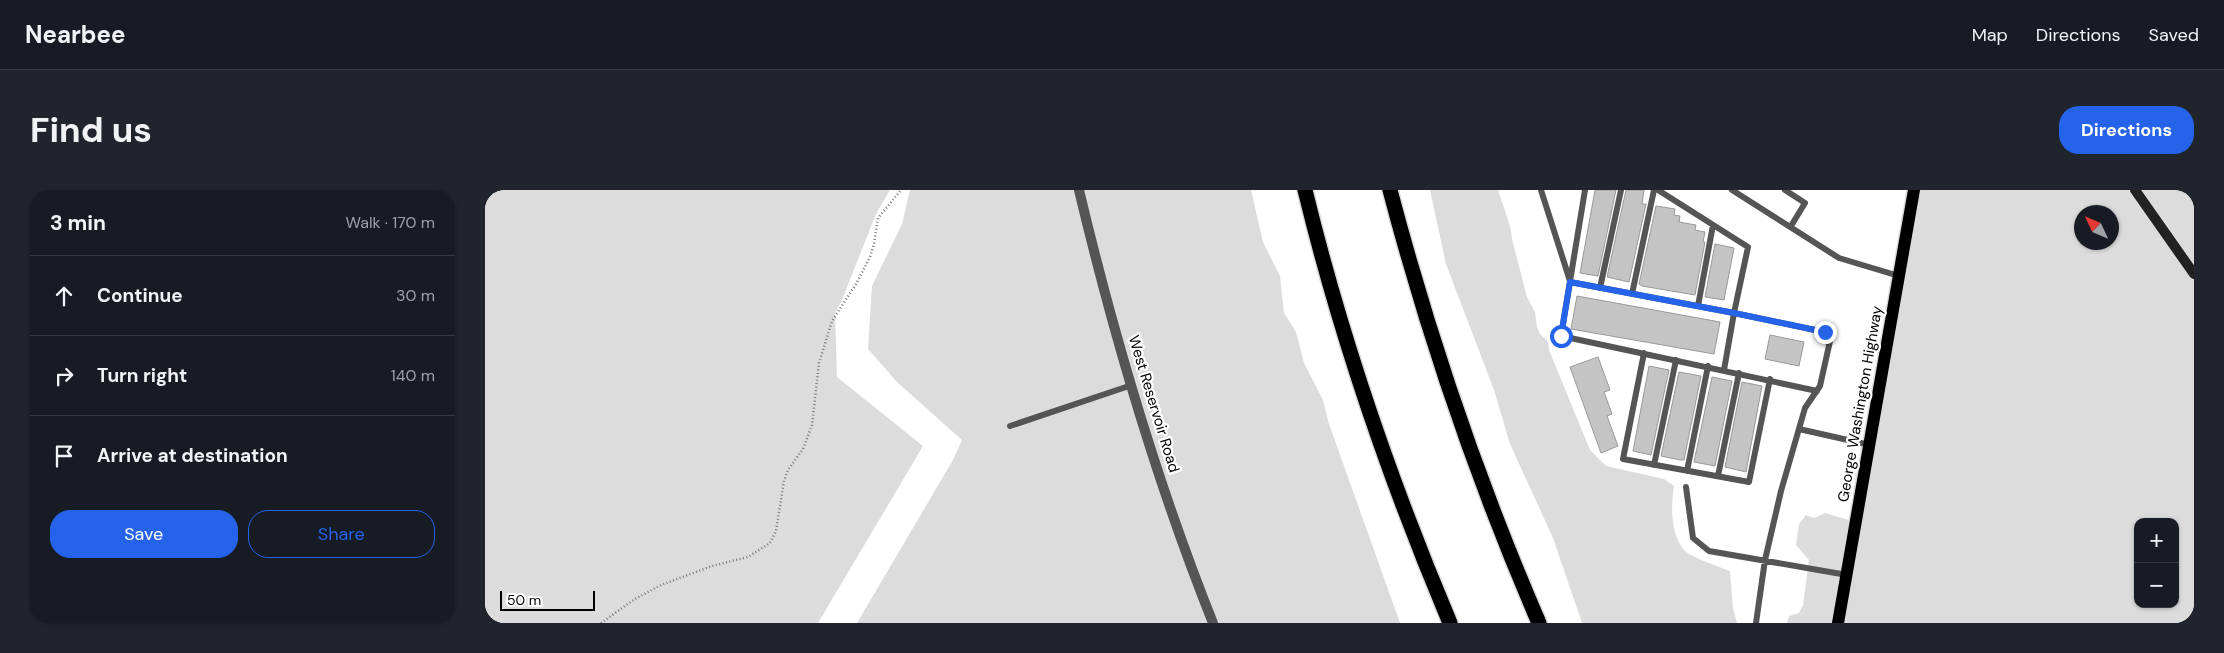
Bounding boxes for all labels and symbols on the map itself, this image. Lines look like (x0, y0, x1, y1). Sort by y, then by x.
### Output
north arrow (2074, 205, 2119, 250)
street label: George Washington Highway (1833, 304, 1887, 504)
route end (1814, 321, 1837, 344)
route start (1550, 325, 1573, 348)
street label: West Reservoir Road (1124, 333, 1184, 475)
scale bar (500, 588, 595, 611)

